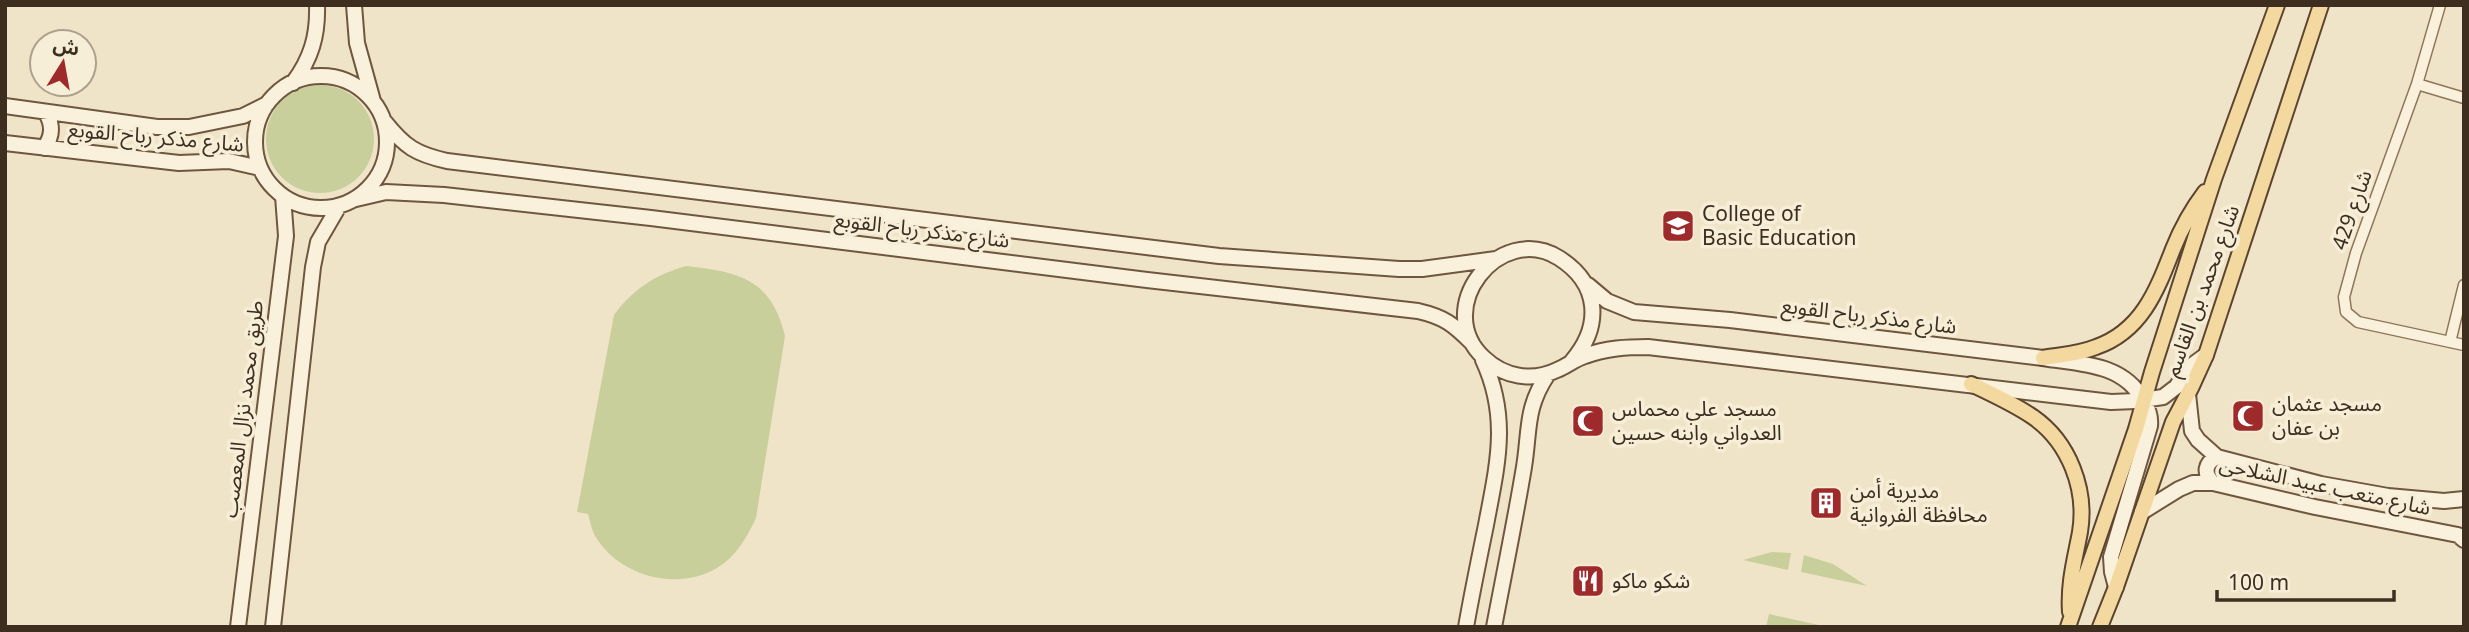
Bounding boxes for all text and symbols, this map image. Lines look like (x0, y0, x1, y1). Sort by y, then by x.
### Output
text: ش (49, 25, 83, 69)
north arrow (28, 28, 98, 98)
street label: شارع مذكر رباح القوبع (66, 107, 246, 167)
street label: شارع 429 (2318, 164, 2386, 256)
place label: College of Basic Education (1702, 192, 1857, 260)
street label: شارع مذكر رباح القوبع (832, 197, 1012, 263)
street label: شارع محمد بن القاسم (2150, 198, 2254, 384)
school or university icon: College of Basic Education (1659, 207, 1697, 245)
street label: شارع مذكر رباح القوبع (1779, 283, 1959, 349)
street label: طريق محمد نزال المعصب (208, 298, 278, 520)
place label: مسجد عثمان بن عفان (2272, 382, 2382, 450)
place label: مسجد علي محماس العدواني وابنه حسين (1612, 387, 1782, 455)
mosque icon: مسجد عثمان بن عفان (2229, 397, 2267, 435)
mosque icon: مسجد علي محماس العدواني وابنه حسين (1569, 402, 1607, 440)
street label: شارع متعب عبيد الشلاحى (2215, 442, 2435, 530)
place label: مديرية أمن محافظة الفروانية (1850, 469, 1988, 537)
building icon: مديرية أمن محافظة الفروانية (1807, 484, 1845, 522)
scale bar (2217, 558, 2394, 602)
place label: شكو ماكو (1612, 559, 1690, 603)
text: 100 m (2228, 561, 2289, 605)
restaurant icon: شكو ماكو (1569, 562, 1607, 600)

